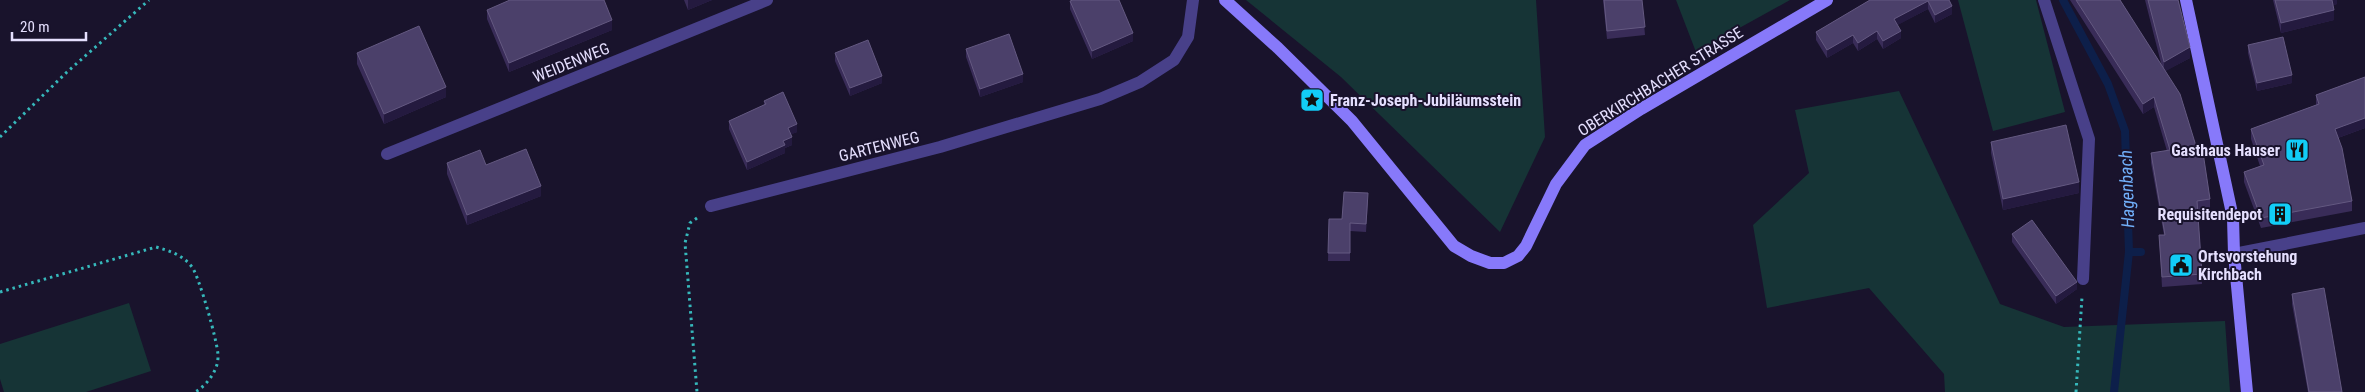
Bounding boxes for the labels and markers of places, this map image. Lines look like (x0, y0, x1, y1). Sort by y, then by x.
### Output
place icon: Franz-Joseph-Jubiläumsstein (1299, 87, 1325, 113)
place label: Franz-Joseph-Jubiläumsstein (1330, 91, 1521, 110)
restaurant icon: Gasthaus Hauser (2284, 137, 2310, 163)
place label: Gasthaus Hauser (2171, 141, 2280, 160)
building icon: Requisitendepot (2267, 201, 2293, 227)
place label: Requisitendepot (2158, 205, 2262, 224)
place label: Ortsvorstehung Kirchbach (2198, 247, 2297, 284)
public building icon: Ortsvorstehung Kirchbach (2168, 252, 2194, 278)

